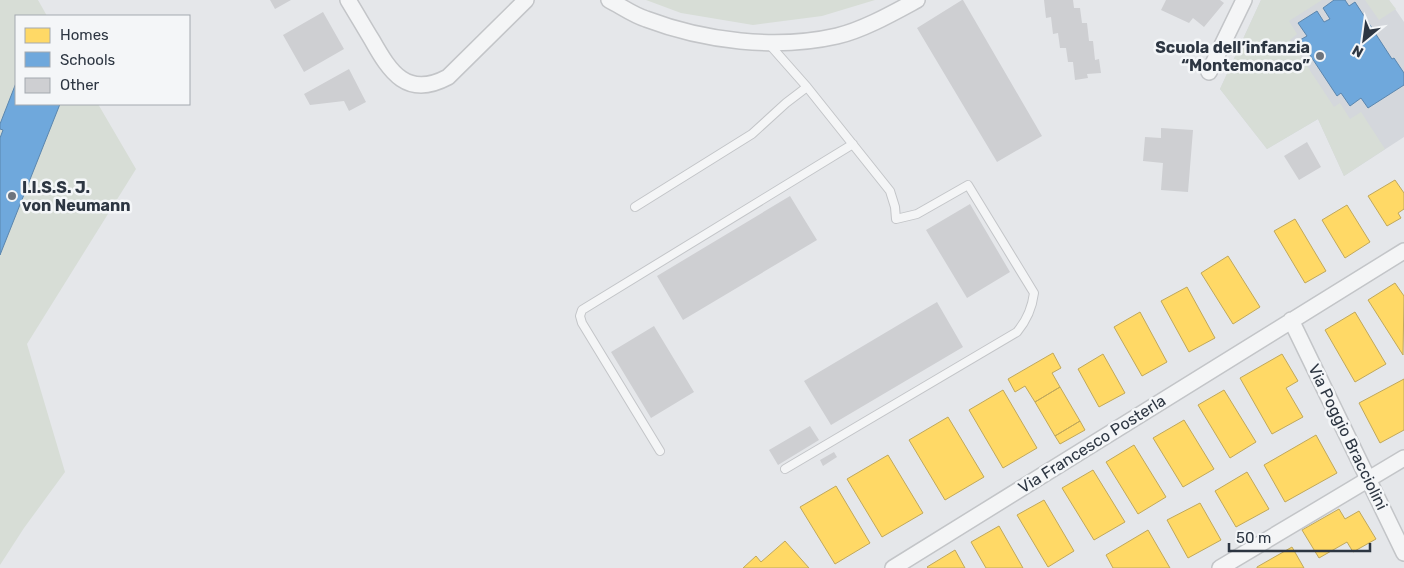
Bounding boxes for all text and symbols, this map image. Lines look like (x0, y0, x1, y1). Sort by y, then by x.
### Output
legend (15, 15, 190, 105)
north arrow (1339, 15, 1389, 65)
text: Homes (60, 26, 109, 44)
place label: Scuola dell’infanzia “Montemonaco” (1155, 38, 1310, 75)
text: N (1349, 41, 1366, 61)
marker: Scuola dell’infanzia “Montemonaco” (1314, 50, 1326, 62)
text: Schools (60, 51, 116, 69)
text: Other (60, 76, 100, 94)
place label: I.I.S.S. J. von Neumann (22, 178, 131, 215)
marker: I.I.S.S. J. von Neumann (6, 190, 18, 202)
street label: Via Poggio Bracciolini (1304, 361, 1392, 513)
street label: Via Francesco Posterla (1015, 391, 1169, 497)
scale bar (1229, 520, 1370, 552)
text: 50 m (1236, 529, 1271, 547)

